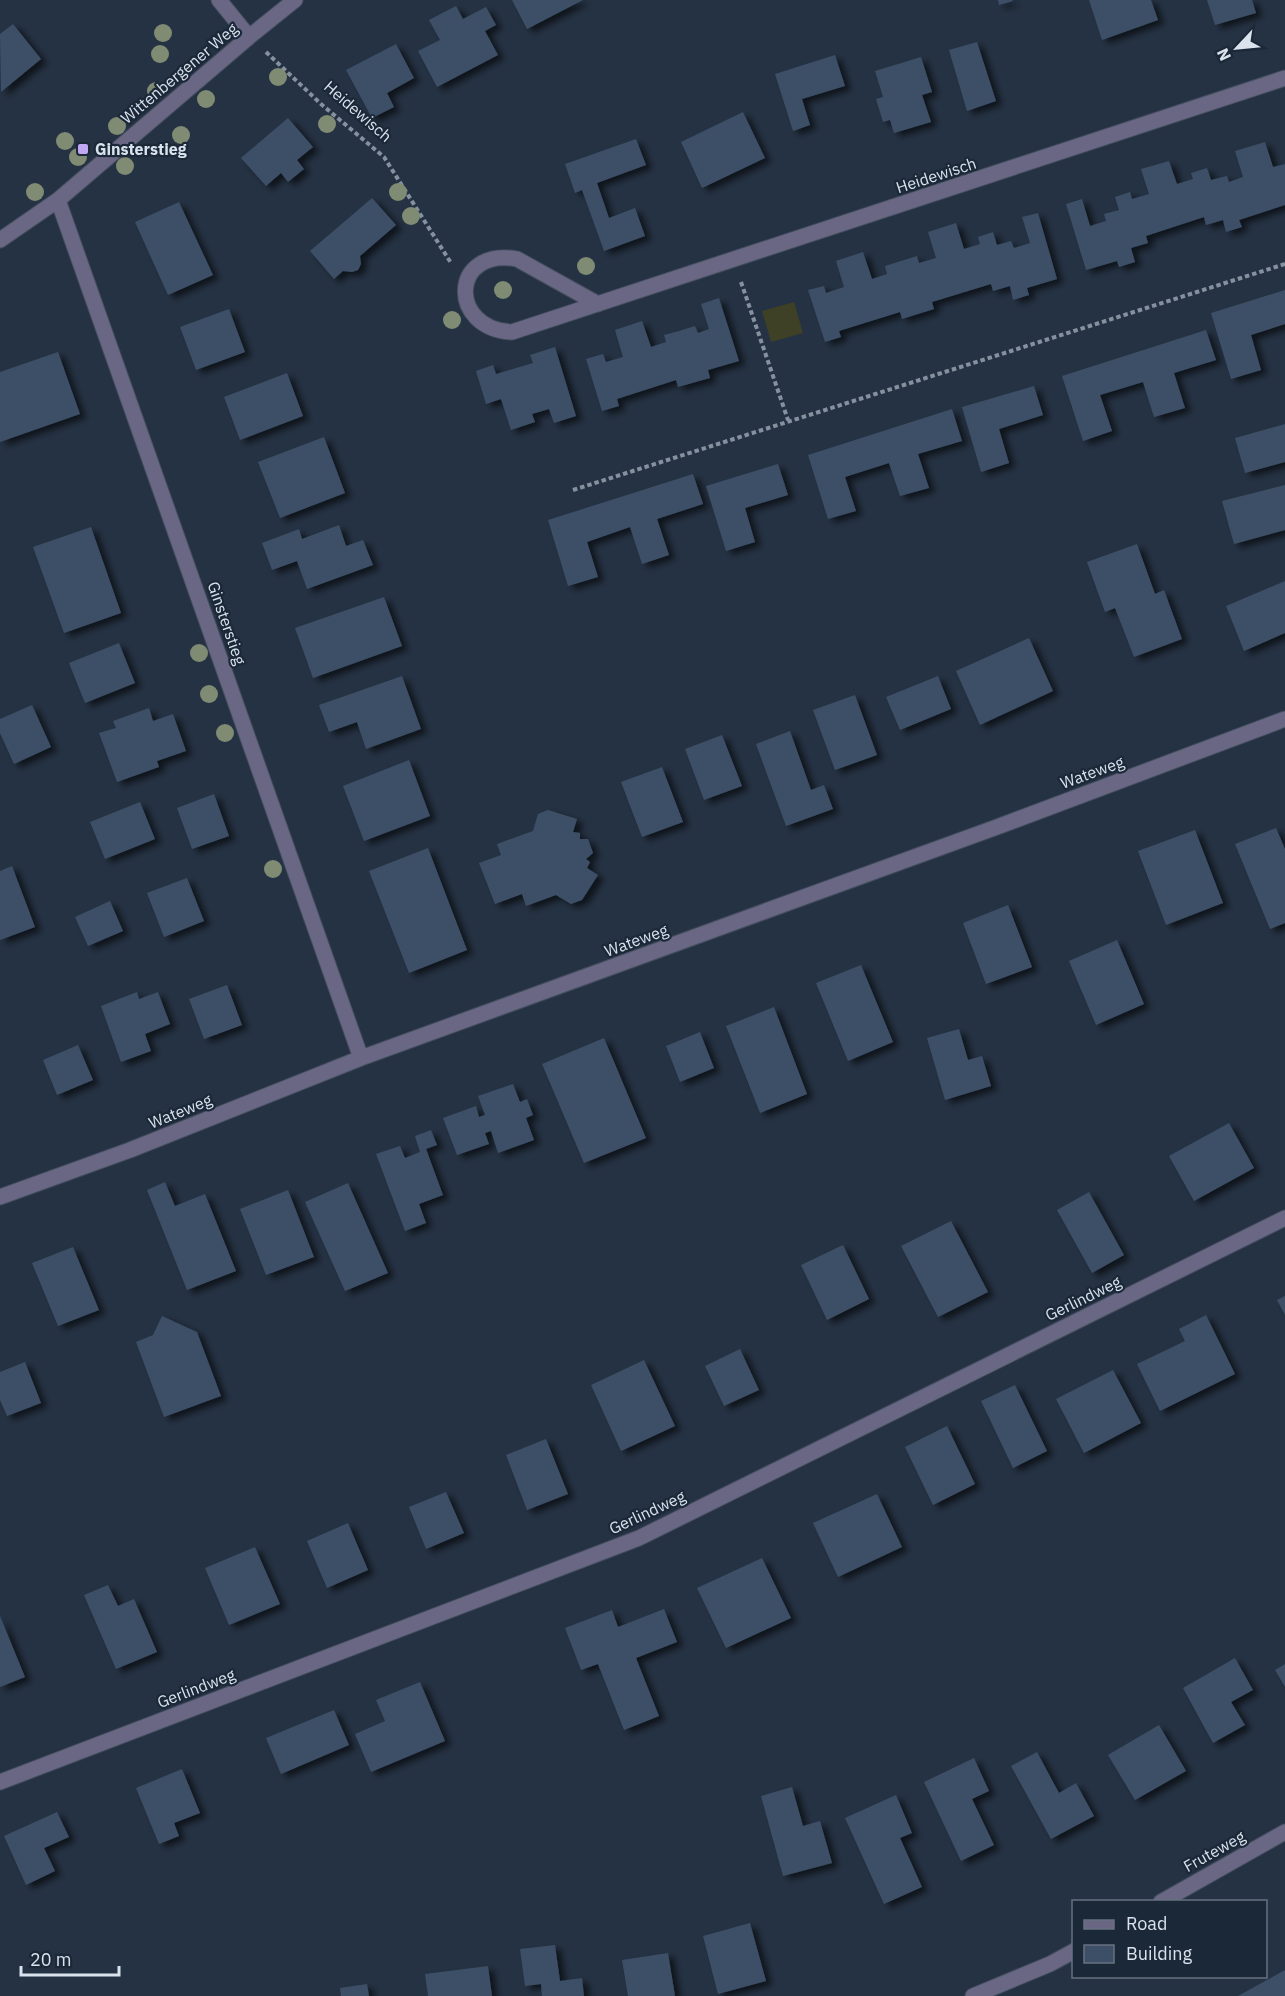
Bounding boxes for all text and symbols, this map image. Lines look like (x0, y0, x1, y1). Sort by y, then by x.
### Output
street label: Wittenbergener Weg (116, 18, 242, 128)
north arrow (1207, 18, 1267, 78)
text: N (1212, 45, 1235, 64)
street label: Heidewisch (320, 76, 396, 146)
place label: Ginsterstieg (95, 139, 187, 159)
marker: Ginsterstieg (76, 142, 90, 156)
street label: Heidewisch (893, 153, 979, 197)
street label: Ginsterstieg (203, 579, 251, 668)
street label: Wateweg (1057, 751, 1127, 793)
street label: Wateweg (601, 919, 671, 961)
street label: Wateweg (145, 1089, 215, 1133)
street label: Gerlindweg (1042, 1271, 1125, 1325)
street label: Gerlindweg (606, 1485, 689, 1538)
street label: Gerlindweg (154, 1664, 238, 1712)
street label: Fruteweg (1180, 1826, 1249, 1876)
legend (1072, 1900, 1267, 1978)
text: Road (1126, 1912, 1167, 1935)
scale bar (21, 1939, 118, 1977)
text: Building (1126, 1942, 1193, 1965)
text: 20 m (30, 1948, 72, 1971)

